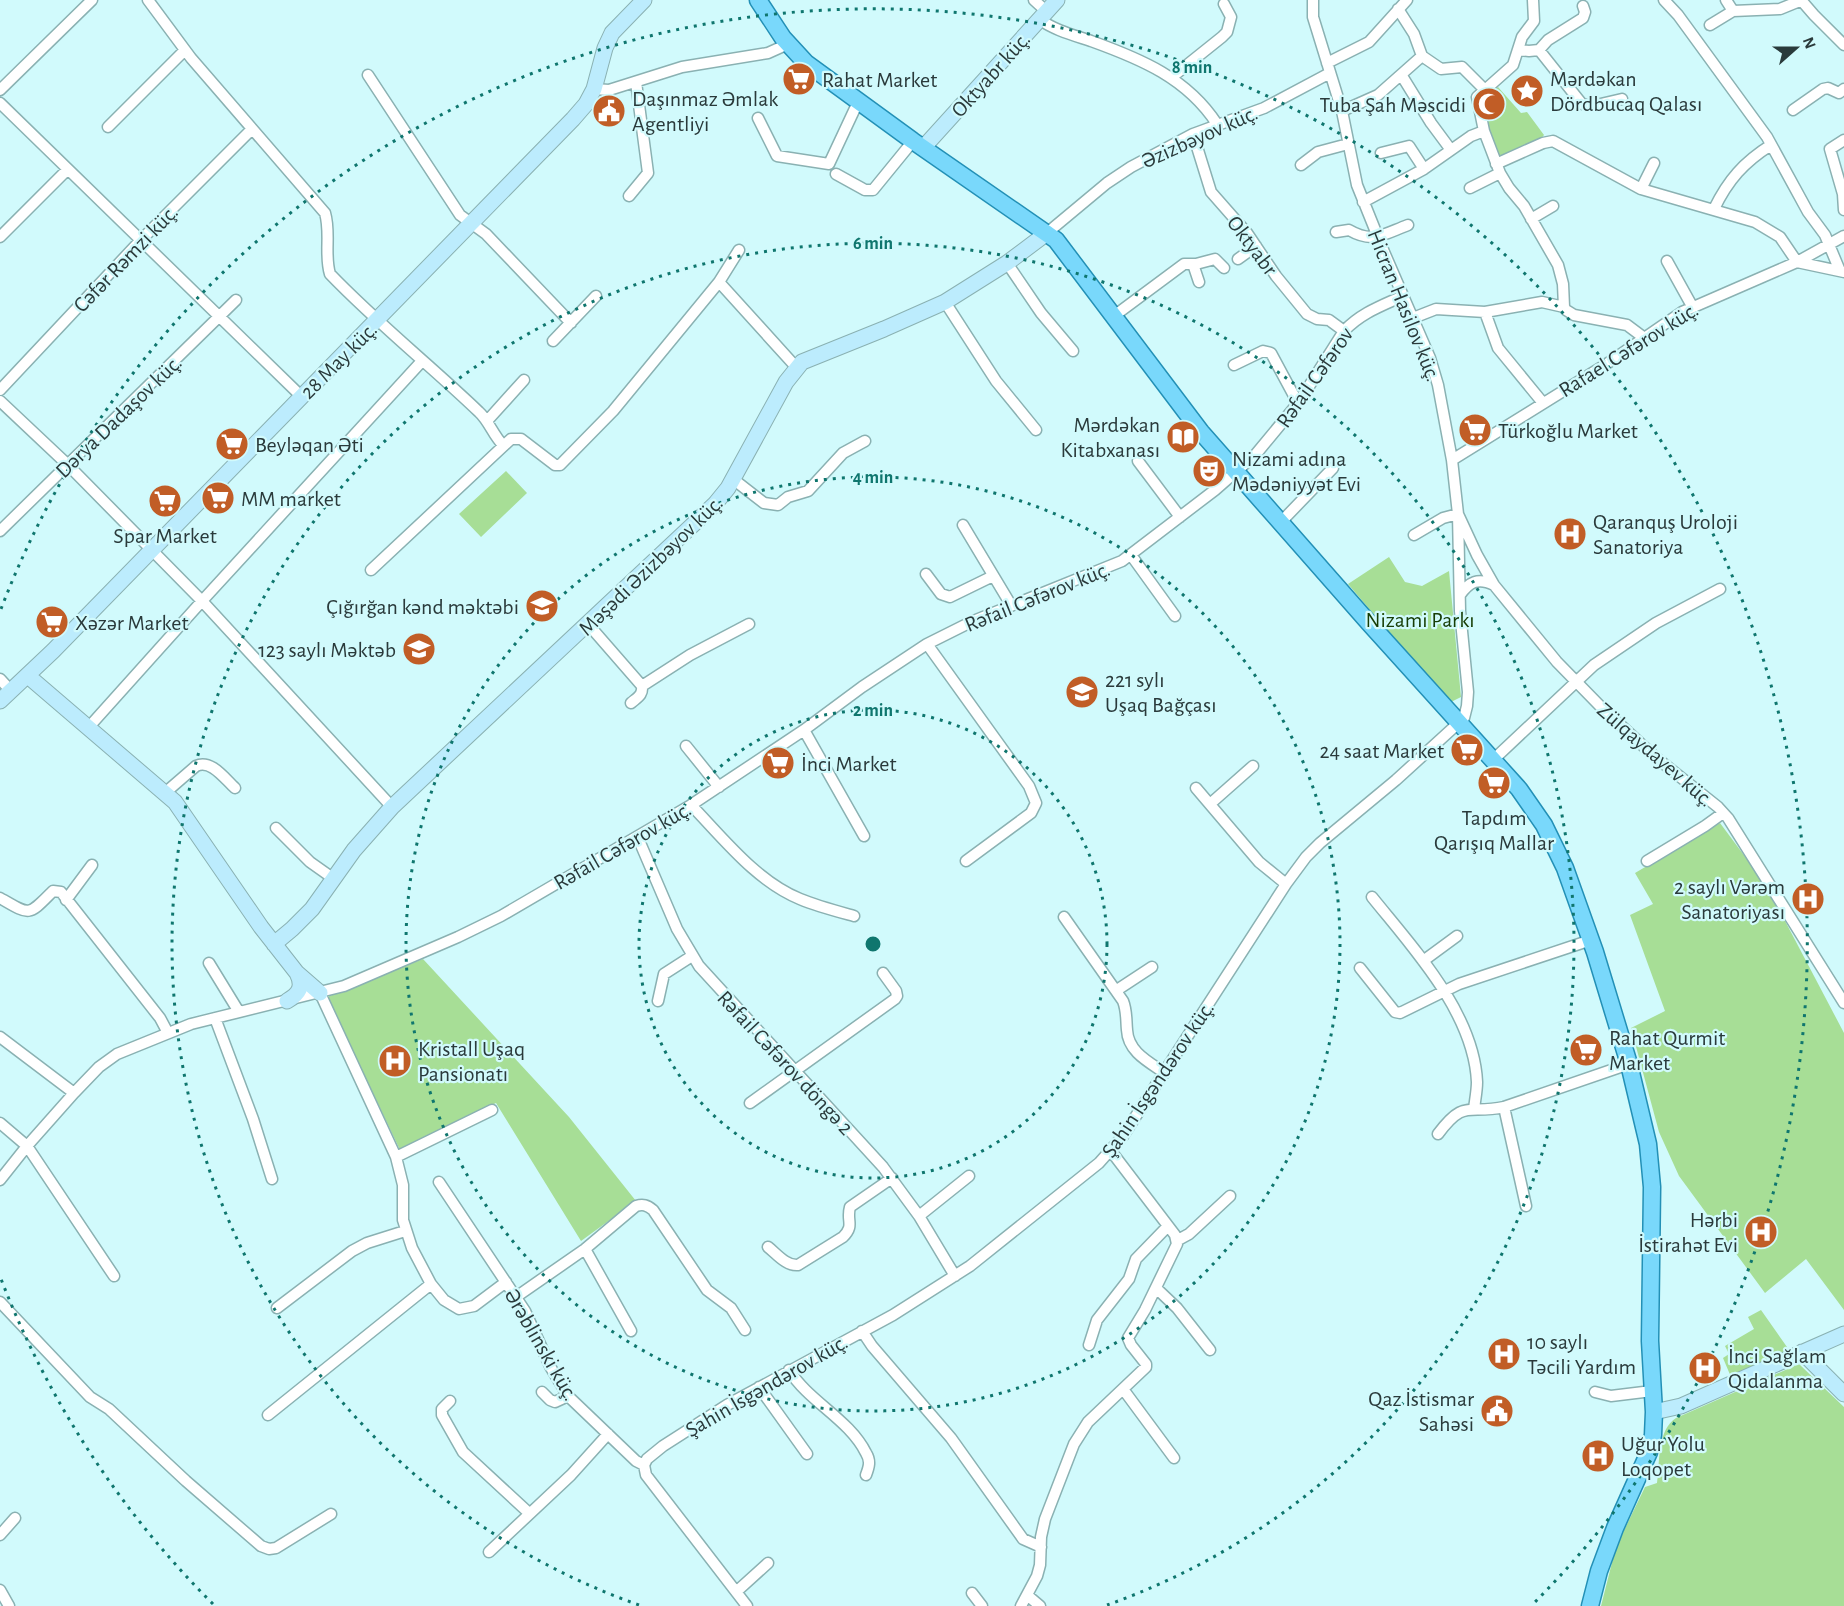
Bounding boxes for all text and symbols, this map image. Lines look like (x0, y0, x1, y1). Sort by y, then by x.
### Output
north arrow (1766, 18, 1826, 78)
street label: Oktyabr küç. (947, 28, 1034, 121)
text: N (1800, 35, 1819, 51)
text: 8 min (1172, 59, 1212, 77)
supermarket icon: Rahat Market (781, 61, 817, 97)
place label: Mərdəkan Dördbucaq Qalası (1550, 68, 1702, 115)
place label: Rahat Market (822, 69, 937, 91)
place icon: Mərdəkan Dördbucaq Qalası (1509, 73, 1545, 109)
mosque icon: Tuba Şah Məscidi (1471, 86, 1507, 122)
place label: Daşınmaz Əmlak Agentliyi (632, 88, 778, 135)
public building icon: Daşınmaz Əmlak Agentliyi (591, 93, 627, 129)
place label: Tuba Şah Məscidi (1319, 94, 1466, 116)
street label: Əzizbəyov küç. (1138, 101, 1261, 172)
street label: Cəfər Rəmzi küç. (69, 201, 182, 317)
street label: Oktyabr (1223, 212, 1282, 280)
street label: Hicran Hasilov küç. (1364, 226, 1445, 384)
text: 6 min (853, 235, 893, 253)
street label: Rafael Cəfərov küç. (1555, 298, 1702, 401)
street label: 28 May küç. (296, 318, 381, 403)
street label: Rəfail Cəfərov (1272, 323, 1358, 432)
street label: Dərya Dadaşov küç. (51, 351, 186, 482)
supermarket icon: Türkoğlu Market (1457, 412, 1493, 448)
place label: Mərdəkan Kitabxanası (1060, 414, 1160, 461)
library icon: Mərdəkan Kitabxanası (1165, 419, 1201, 455)
place label: Türkoğlu Market (1498, 420, 1638, 442)
supermarket icon: Beyləqan Əti (214, 426, 250, 462)
place label: Beyləqan Əti (255, 434, 364, 456)
place label: Nizami adına Mədəniyyət Evi (1232, 448, 1361, 495)
theatre icon: Nizami adına Mədəniyyət Evi (1191, 453, 1227, 489)
text: 4 min (853, 469, 893, 487)
supermarket icon: MM market (200, 480, 236, 516)
supermarket icon: Spar Market (147, 483, 183, 519)
place label: MM market (241, 488, 341, 510)
street label: Məşədi Əzizbəyov küç. (574, 492, 727, 640)
place label: Qaranquş Uroloji Sanatoriya (1593, 511, 1738, 558)
hospital icon: Qaranquş Uroloji Sanatoriya (1552, 516, 1588, 552)
place label: Spar Market (113, 525, 217, 547)
street label: Rəfail Cəfərov küç. (962, 558, 1113, 636)
school or university icon: Çığırğan kənd məktəbi (524, 588, 560, 624)
place label: Çığırğan kənd məktəbi (326, 596, 519, 618)
supermarket icon: Xəzər Market (34, 604, 70, 640)
park label: Nizami Parkı (1365, 609, 1475, 631)
place label: Xəzər Market (75, 612, 188, 634)
school or university icon: 123 saylı Məktəb (401, 631, 437, 667)
place label: 123 saylı Məktəb (258, 639, 396, 661)
place label: 221 sylı Uşaq Bağçası (1105, 669, 1216, 716)
school or university icon: 221 sylı Uşaq Bağçası (1064, 674, 1100, 710)
street label: Zülqaydayev küç. (1593, 699, 1718, 811)
text: 2 min (853, 702, 893, 720)
supermarket icon: 24 saat Market (1449, 732, 1485, 768)
place label: 24 saat Market (1320, 740, 1444, 762)
supermarket icon: İnci Market (760, 745, 796, 781)
place label: İnci Market (801, 753, 897, 775)
supermarket icon: Tapdım Qarışıq Mallar (1476, 765, 1512, 801)
street label: Rəfail Cəfərov küç. (550, 798, 695, 894)
place label: Tapdım Qarışıq Mallar (1434, 807, 1554, 854)
place label: 2 saylı Vərəm Sanatoriyası (1674, 876, 1785, 923)
hospital icon: 2 saylı Vərəm Sanatoriyası (1790, 881, 1826, 917)
centre of rings (863, 934, 883, 954)
street label: Rəfail Cəfərov döngə 2 (713, 986, 857, 1139)
street label: Şahin İsgəndərov küç. (1098, 998, 1218, 1162)
place label: Rahat Qurmit Market (1609, 1027, 1725, 1074)
supermarket icon: Rahat Qurmit Market (1568, 1032, 1604, 1068)
place label: Kristall Uşaq Pansionatı (418, 1038, 525, 1085)
hospital icon: Kristall Uşaq Pansionatı (377, 1043, 413, 1079)
place label: Hərbi İstirahət Evi (1638, 1209, 1738, 1256)
hospital icon: Hərbi İstirahət Evi (1743, 1214, 1779, 1250)
street label: Ərəblinski küç. (500, 1285, 582, 1404)
street label: Şahin İsgəndərov küç. (682, 1331, 851, 1441)
place label: 10 saylı Təcili Yardım (1527, 1331, 1636, 1378)
hospital icon: 10 saylı Təcili Yardım (1486, 1336, 1522, 1372)
place label: İnci Sağlam Qidalanma (1728, 1345, 1826, 1392)
hospital icon: İnci Sağlam Qidalanma (1687, 1350, 1723, 1386)
place label: Qaz İstismar Sahəsi (1368, 1388, 1474, 1435)
public building icon: Qaz İstismar Sahəsi (1479, 1393, 1515, 1429)
place label: Uğur Yolu Loqopet (1621, 1433, 1705, 1480)
hospital icon: Uğur Yolu Loqopet (1580, 1438, 1616, 1474)

